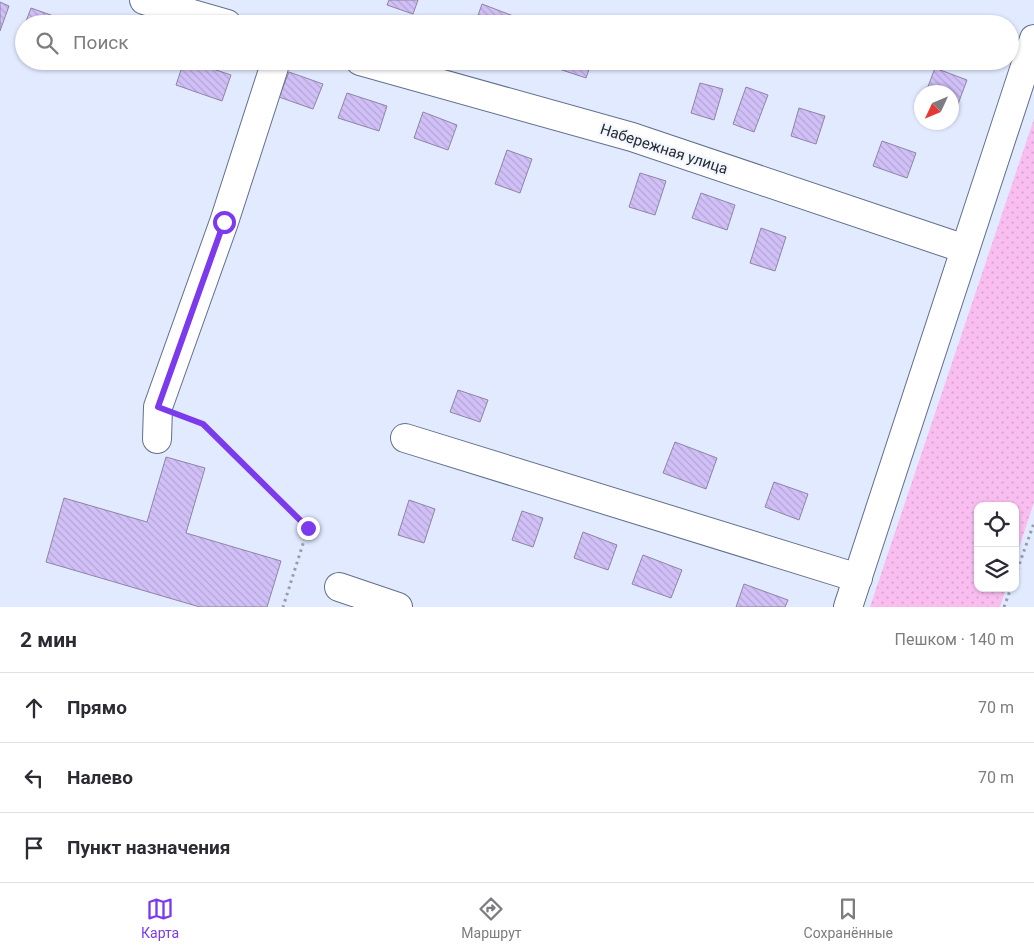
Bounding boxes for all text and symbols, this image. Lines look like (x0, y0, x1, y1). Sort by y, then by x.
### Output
search box (15, 15, 1019, 70)
icon: search (33, 29, 61, 57)
text: Поиск (73, 31, 129, 54)
north arrow (914, 85, 959, 130)
street label: Набережная улица (598, 120, 730, 178)
route start (213, 211, 236, 234)
map controls (974, 502, 1019, 592)
button: locate (974, 502, 1019, 547)
route end (297, 517, 320, 540)
button: layers (974, 547, 1019, 592)
text: 2 мин (20, 628, 77, 652)
text: Пешком · 140 m (895, 630, 1014, 649)
icon: ahead (20, 694, 48, 722)
text: Прямо (67, 696, 127, 719)
text: 70 m (978, 698, 1014, 717)
icon: left (20, 764, 48, 792)
text: Налево (67, 766, 133, 789)
text: 70 m (978, 768, 1014, 787)
icon: arrive (20, 834, 48, 862)
text: Пункт назначения (67, 836, 230, 859)
tab: Карта (141, 895, 179, 941)
tab: Маршрут (461, 895, 522, 941)
tab: Сохранённые (804, 895, 893, 941)

